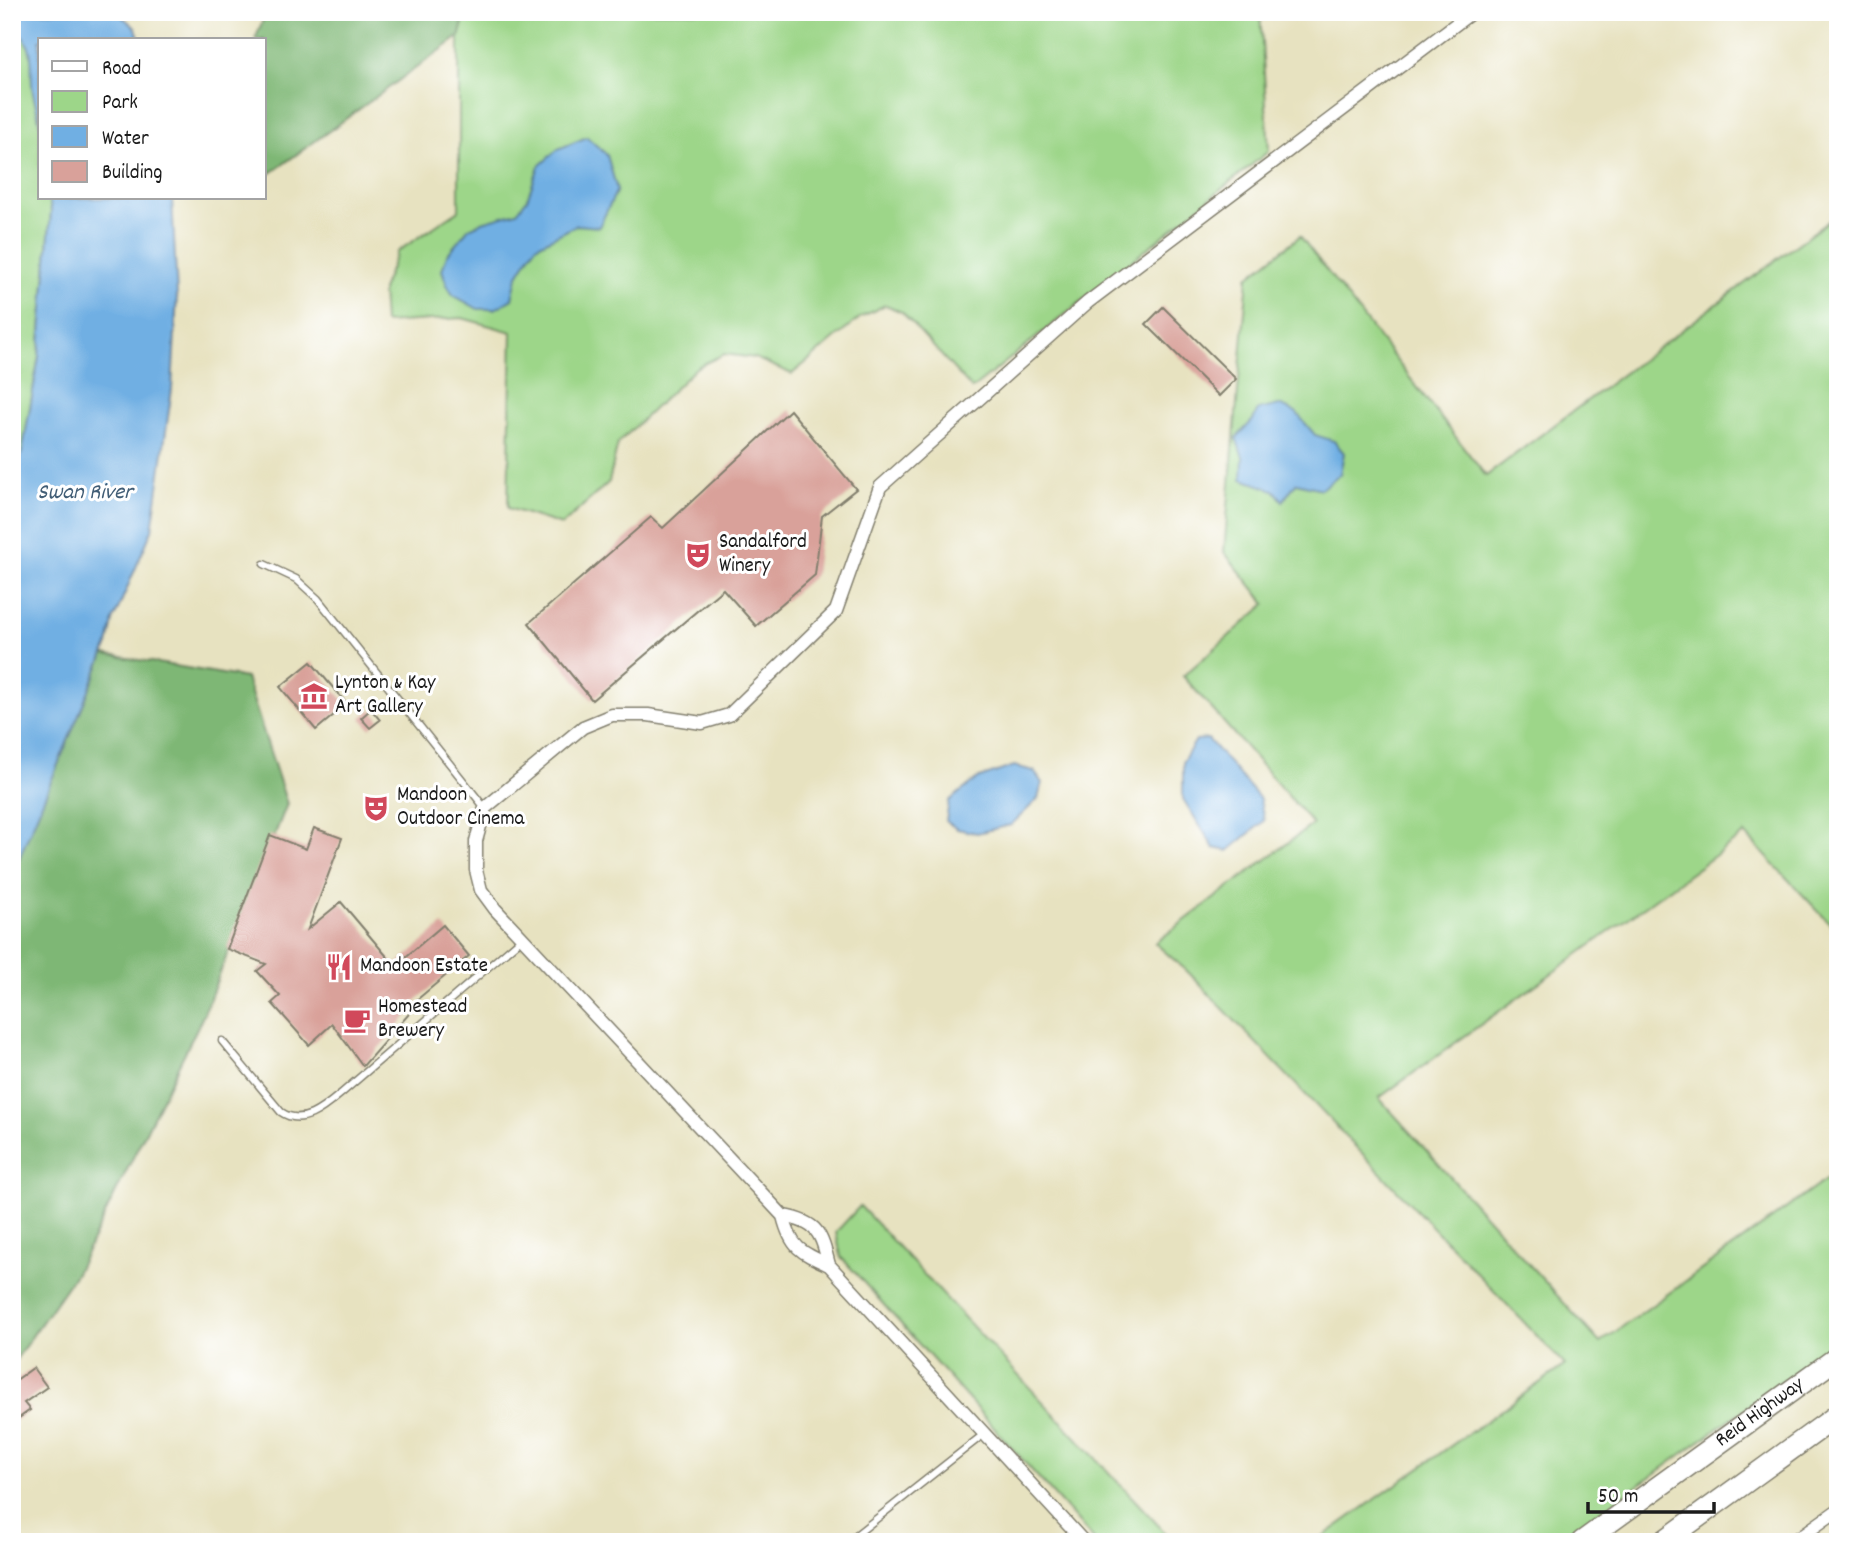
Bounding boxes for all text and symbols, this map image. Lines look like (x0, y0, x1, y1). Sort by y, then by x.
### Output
legend (38, 38, 266, 200)
text: Road (102, 55, 141, 85)
text: Park (102, 89, 138, 119)
text: Water (102, 125, 149, 155)
text: Building (102, 159, 162, 189)
water label: Swan River (37, 477, 135, 510)
place label: Sandalford Winery (719, 528, 807, 582)
theatre icon: Sandalford Winery (683, 540, 713, 570)
place label: Lynton & Kay Art Gallery (335, 669, 436, 723)
museum icon: Lynton & Kay Art Gallery (299, 681, 329, 711)
place label: Mandoon Outdoor Cinema (397, 781, 526, 835)
theatre icon: Mandoon Outdoor Cinema (361, 793, 391, 823)
restaurant icon: Mandoon Estate (324, 952, 354, 982)
place label: Mandoon Estate (360, 952, 488, 982)
place label: Homestead Brewery (378, 993, 467, 1047)
cafe icon: Homestead Brewery (342, 1005, 372, 1035)
street label: Reid Highway (1710, 1370, 1811, 1456)
scale bar (1588, 1470, 1714, 1514)
text: 50 m (1598, 1483, 1638, 1513)

